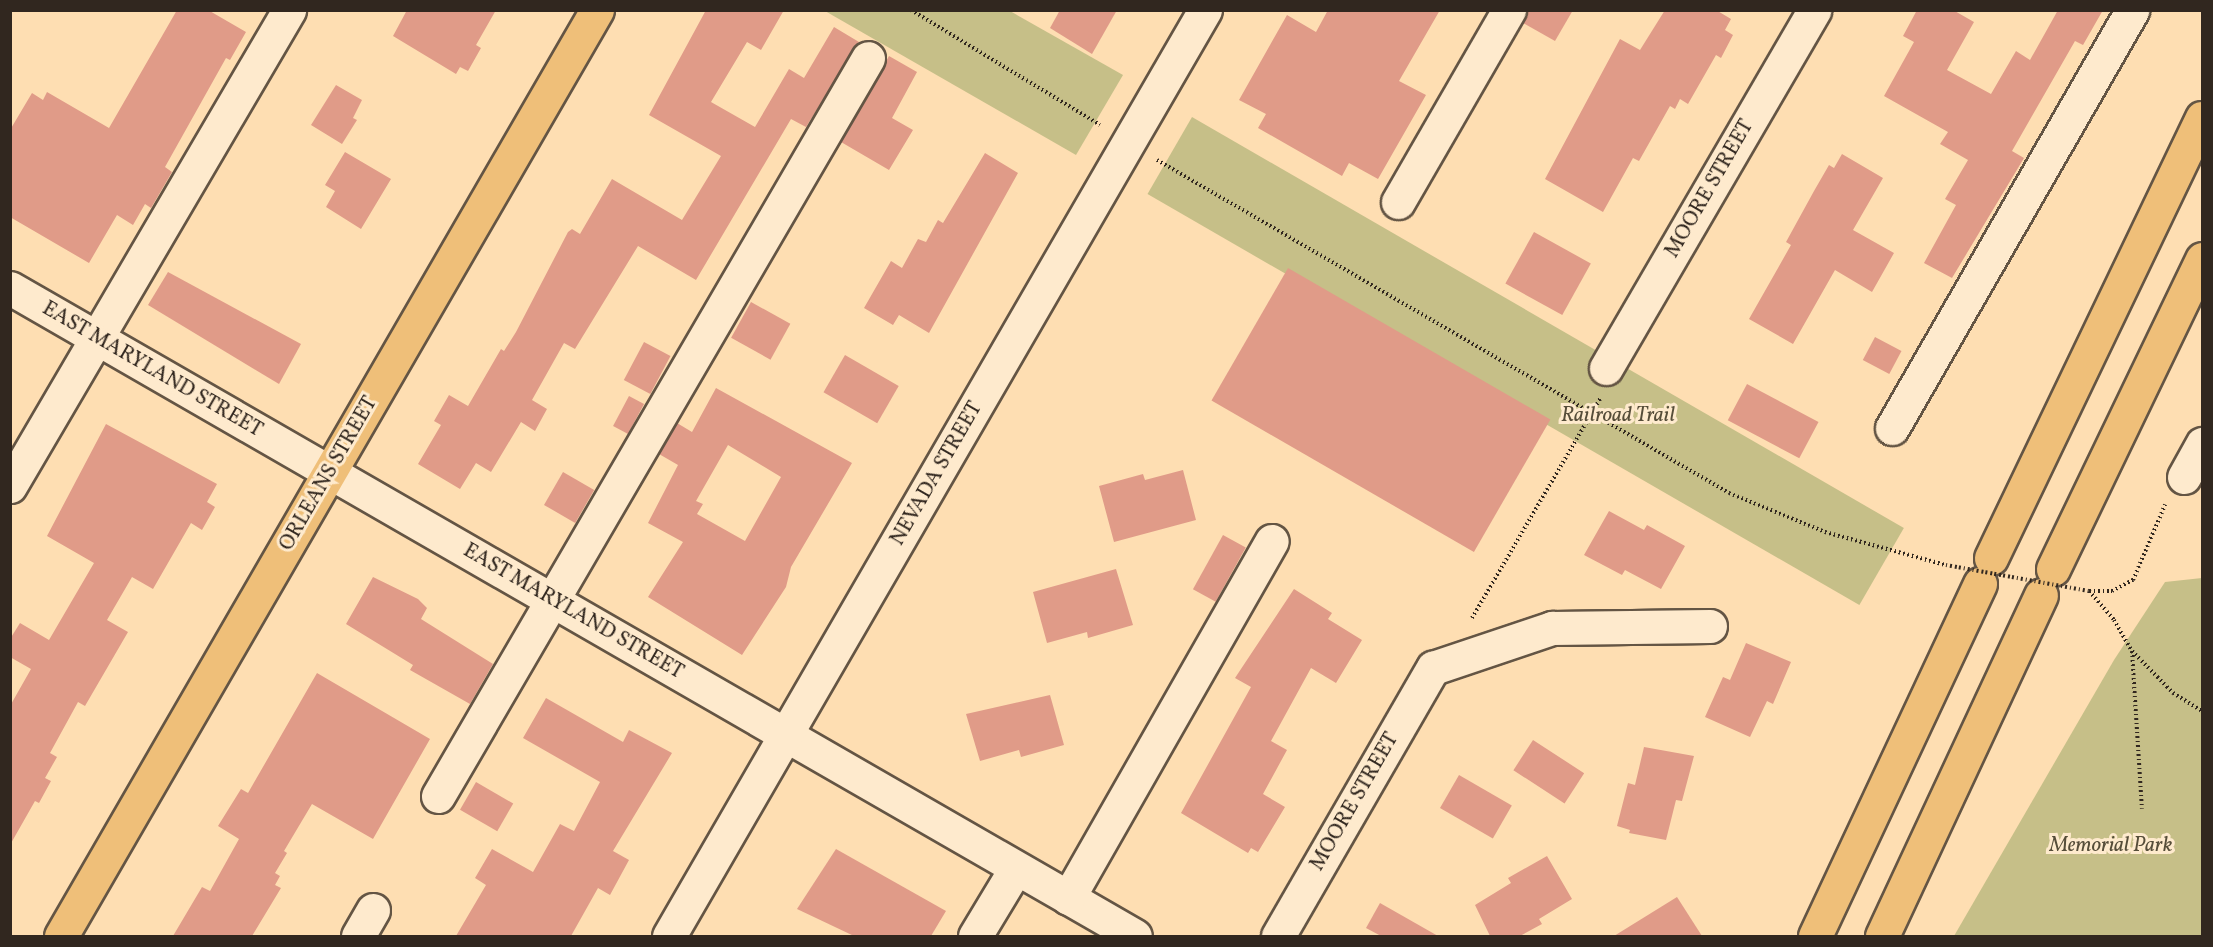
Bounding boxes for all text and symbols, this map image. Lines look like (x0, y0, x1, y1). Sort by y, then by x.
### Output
street label: MOORE STREET (1660, 115, 1760, 263)
street label: EAST MARYLAND STREET (37, 296, 267, 444)
street label: ORLEANS STREET (275, 392, 383, 556)
street label: NEVADA STREET (886, 398, 988, 550)
park label: Railroad Trail (1561, 403, 1675, 429)
street label: EAST MARYLAND STREET (458, 538, 688, 686)
street label: MOORE STREET (1305, 728, 1405, 876)
park label: Memorial Park (2050, 833, 2172, 859)

